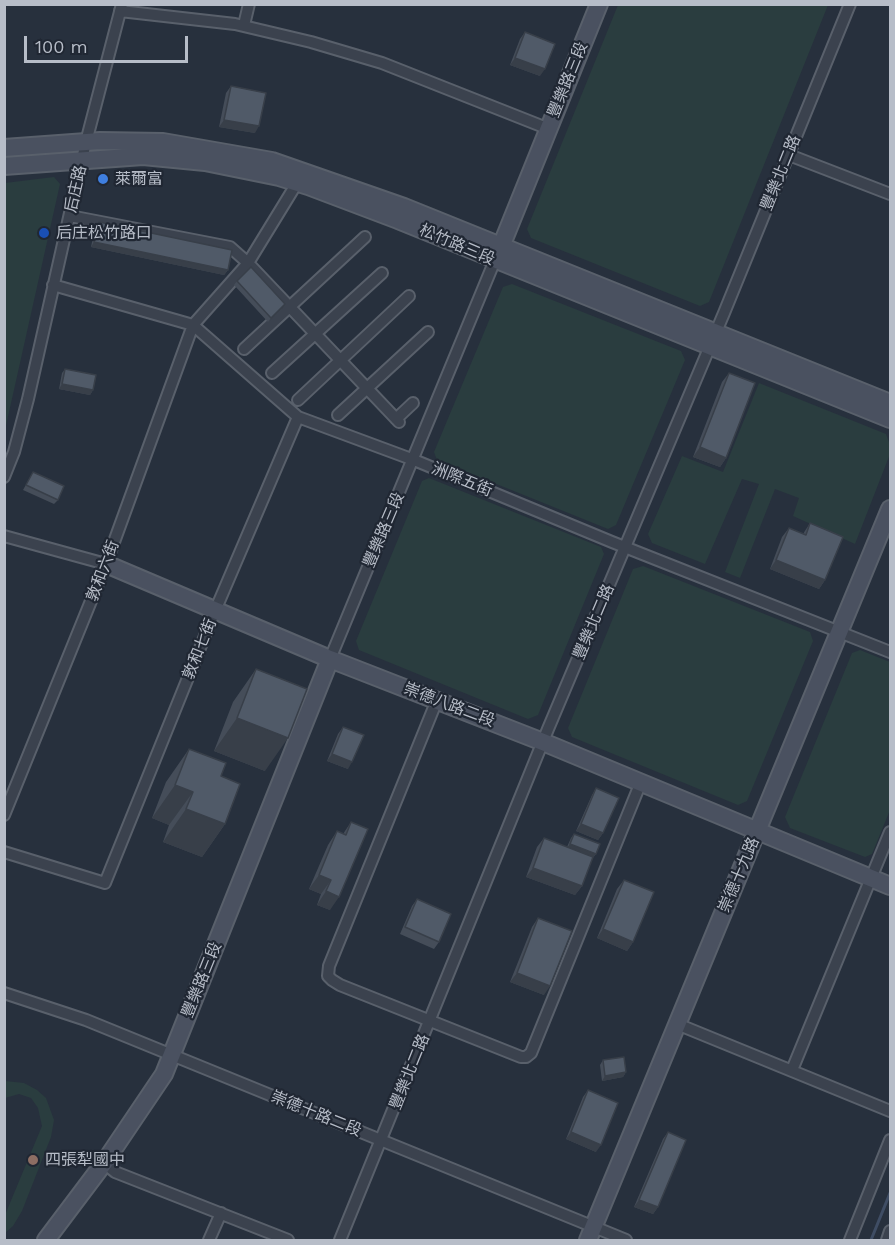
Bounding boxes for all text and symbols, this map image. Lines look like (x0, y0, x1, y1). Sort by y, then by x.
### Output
scale bar (27, 24, 190, 62)
text: 100 m (35, 36, 88, 57)
street label: 豐樂路三段 (544, 39, 592, 121)
street label: 豐樂北二路 (757, 132, 805, 214)
street label: 后庄路 (61, 163, 91, 215)
place label: 萊爾富 (115, 169, 163, 189)
marker: 萊爾富 (96, 172, 110, 186)
street label: 松竹路三段 (416, 221, 498, 269)
place label: 后庄松竹路口 (56, 223, 152, 243)
marker: 后庄松竹路口 (37, 226, 51, 240)
street label: 洲際五街 (429, 459, 495, 501)
street label: 豐樂路三段 (360, 489, 408, 571)
street label: 敦和六街 (83, 538, 123, 604)
street label: 豐樂北二路 (570, 581, 618, 663)
street label: 敦和七街 (179, 616, 221, 682)
street label: 崇德八路二段 (401, 679, 497, 731)
street label: 崇德十九路 (715, 834, 763, 916)
street label: 豐樂路三段 (178, 939, 226, 1021)
street label: 豐樂北二路 (386, 1031, 434, 1113)
street label: 崇德十路二段 (268, 1087, 364, 1141)
place label: 四張犁國中 (45, 1150, 125, 1170)
marker: 四張犁國中 (26, 1153, 40, 1167)

